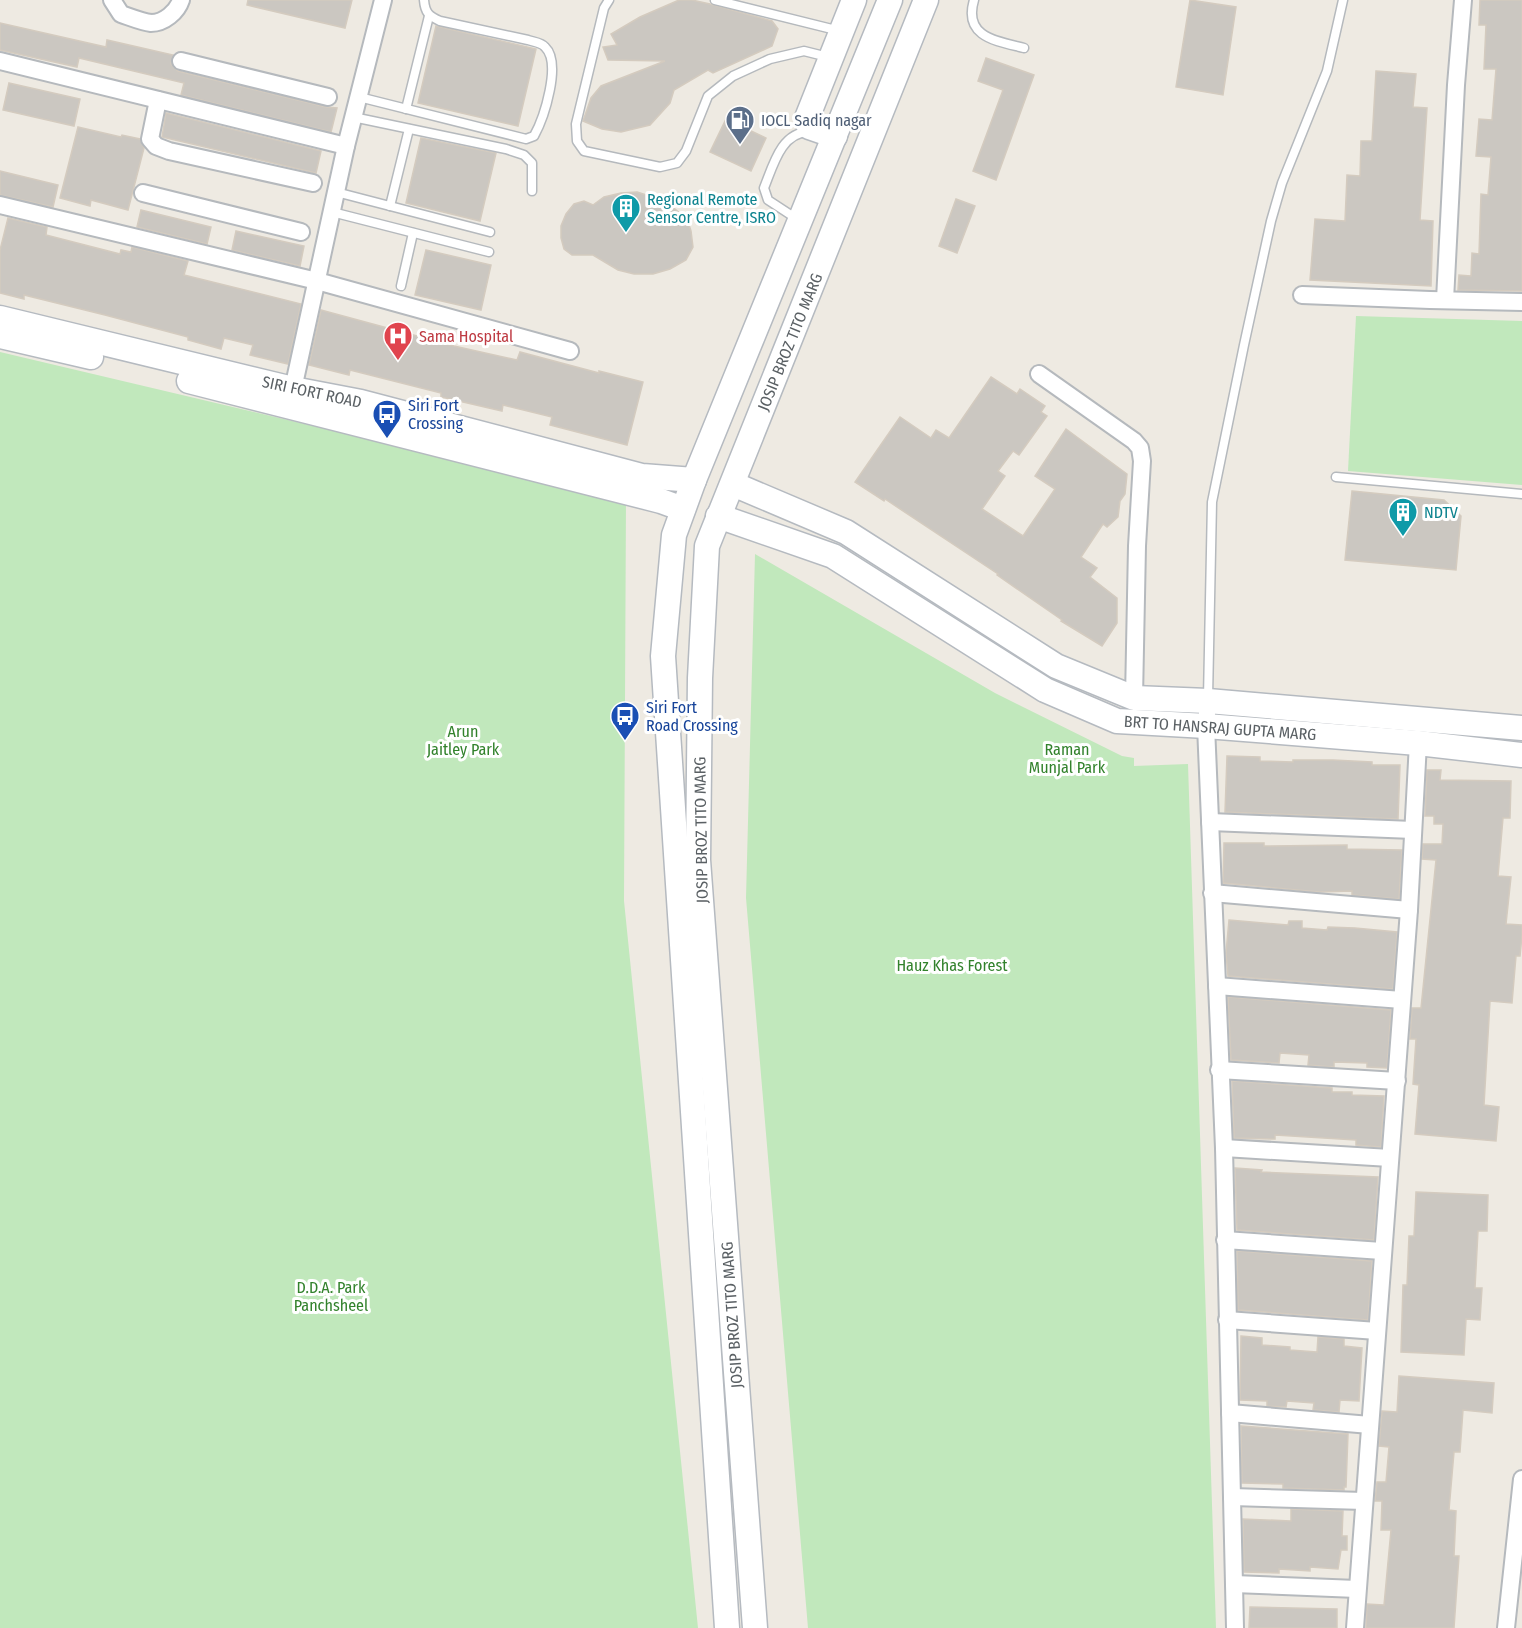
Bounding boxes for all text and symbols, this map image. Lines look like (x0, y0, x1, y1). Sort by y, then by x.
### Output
fuel station icon: IOCL Sadiq nagar (724, 104, 756, 146)
place label: IOCL Sadiq nagar (761, 111, 872, 130)
place label: Regional Remote Sensor Centre, ISRO (647, 190, 776, 227)
building icon: Regional Remote Sensor Centre, ISRO (610, 192, 642, 234)
street label: JOSIP BROZ TITO MARG (754, 270, 826, 414)
hospital icon: Sama Hospital (382, 320, 414, 362)
place label: Sama Hospital (419, 327, 513, 346)
street label: SIRI FORT ROAD (260, 372, 364, 412)
place label: Siri Fort Crossing (408, 396, 463, 433)
bus stop icon: Siri Fort Crossing (371, 398, 403, 440)
building icon: NDTV (1387, 496, 1419, 538)
place label: NDTV (1424, 503, 1459, 522)
place label: Siri Fort Road Crossing (646, 698, 738, 735)
bus stop icon: Siri Fort Road Crossing (609, 700, 641, 742)
street label: BRT TO HANSRAJ GUPTA MARG (1123, 712, 1317, 744)
park label: Arun Jaitley Park (427, 722, 500, 759)
park label: Raman Munjal Park (1029, 740, 1106, 777)
street label: JOSIP BROZ TITO MARG (690, 756, 712, 904)
park label: Hauz Khas Forest (896, 956, 1008, 975)
street label: JOSIP BROZ TITO MARG (717, 1241, 747, 1389)
park label: D.D.A. Park Panchsheel (294, 1278, 368, 1315)

